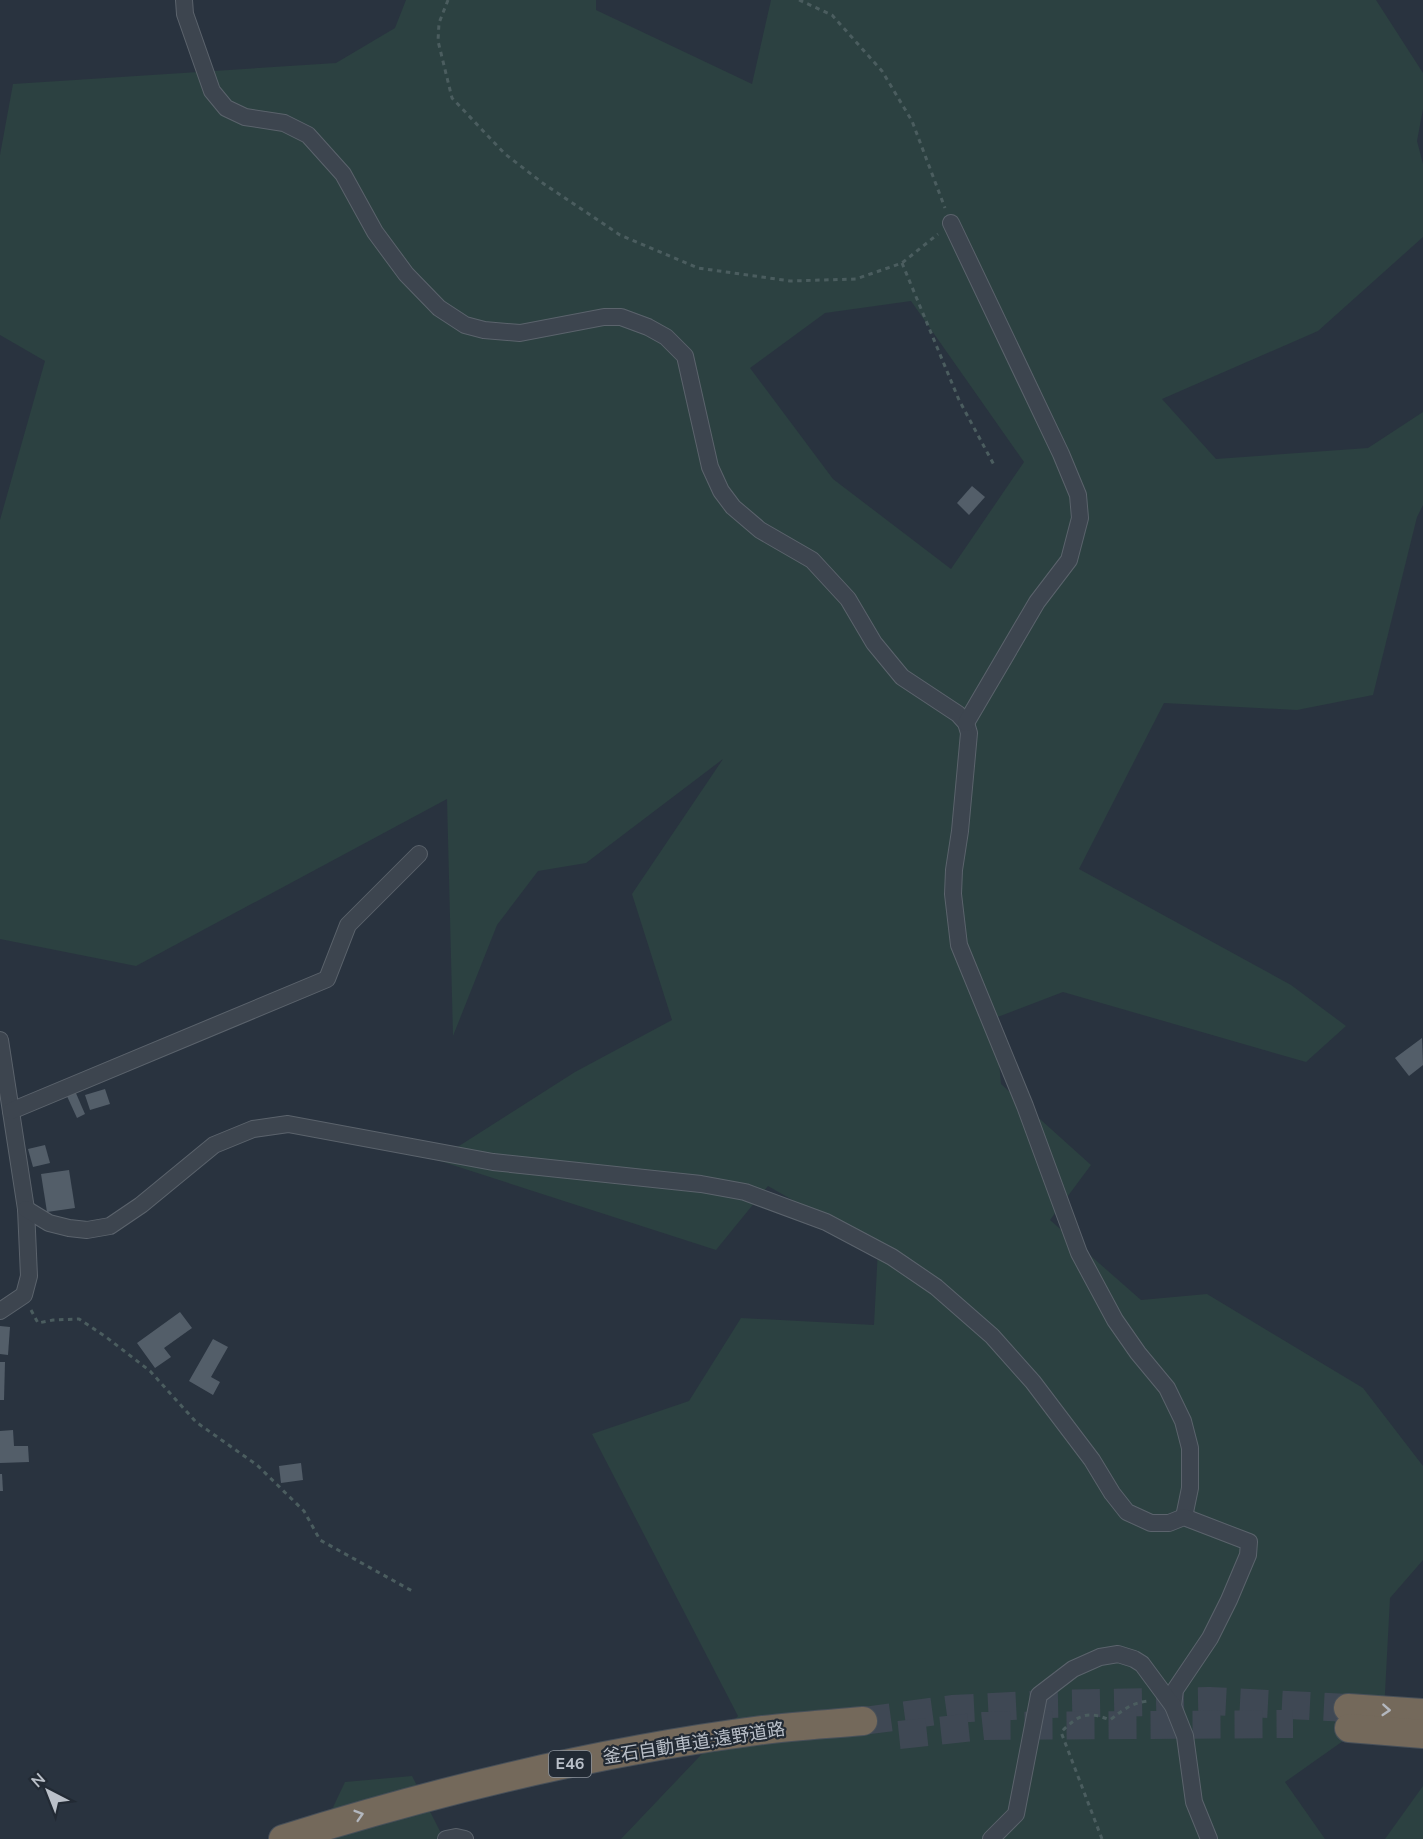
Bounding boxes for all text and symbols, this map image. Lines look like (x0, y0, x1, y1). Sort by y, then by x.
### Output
one-way arrow (1381, 1704, 1390, 1717)
street label: 釜石自動車道;遠野道路 (601, 1717, 787, 1769)
road number: E46 (549, 1751, 591, 1777)
north arrow (18, 1761, 78, 1821)
text: N (27, 1768, 50, 1793)
one-way arrow (353, 1810, 364, 1823)

